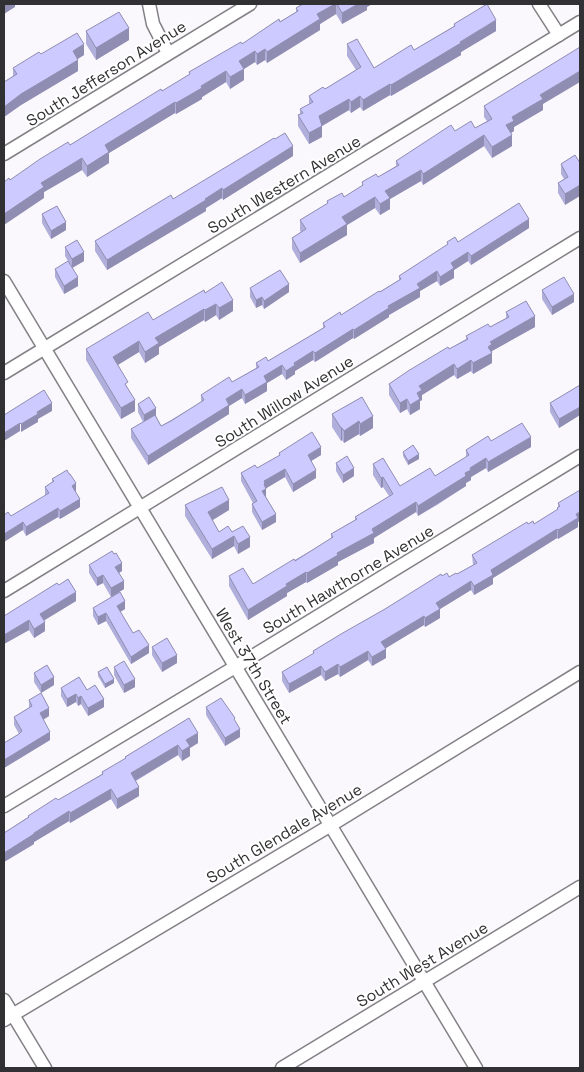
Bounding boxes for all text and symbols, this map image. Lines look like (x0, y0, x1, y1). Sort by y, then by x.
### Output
street label: South Jefferson Avenue (22, 16, 190, 131)
street label: South Western Avenue (204, 130, 365, 238)
street label: South Willow Avenue (211, 350, 357, 453)
street label: South Hawthorne Avenue (259, 520, 438, 639)
street label: West 37th Street (211, 604, 297, 728)
street label: South Glendale Avenue (203, 779, 366, 888)
street label: South West Avenue (353, 917, 492, 1012)

